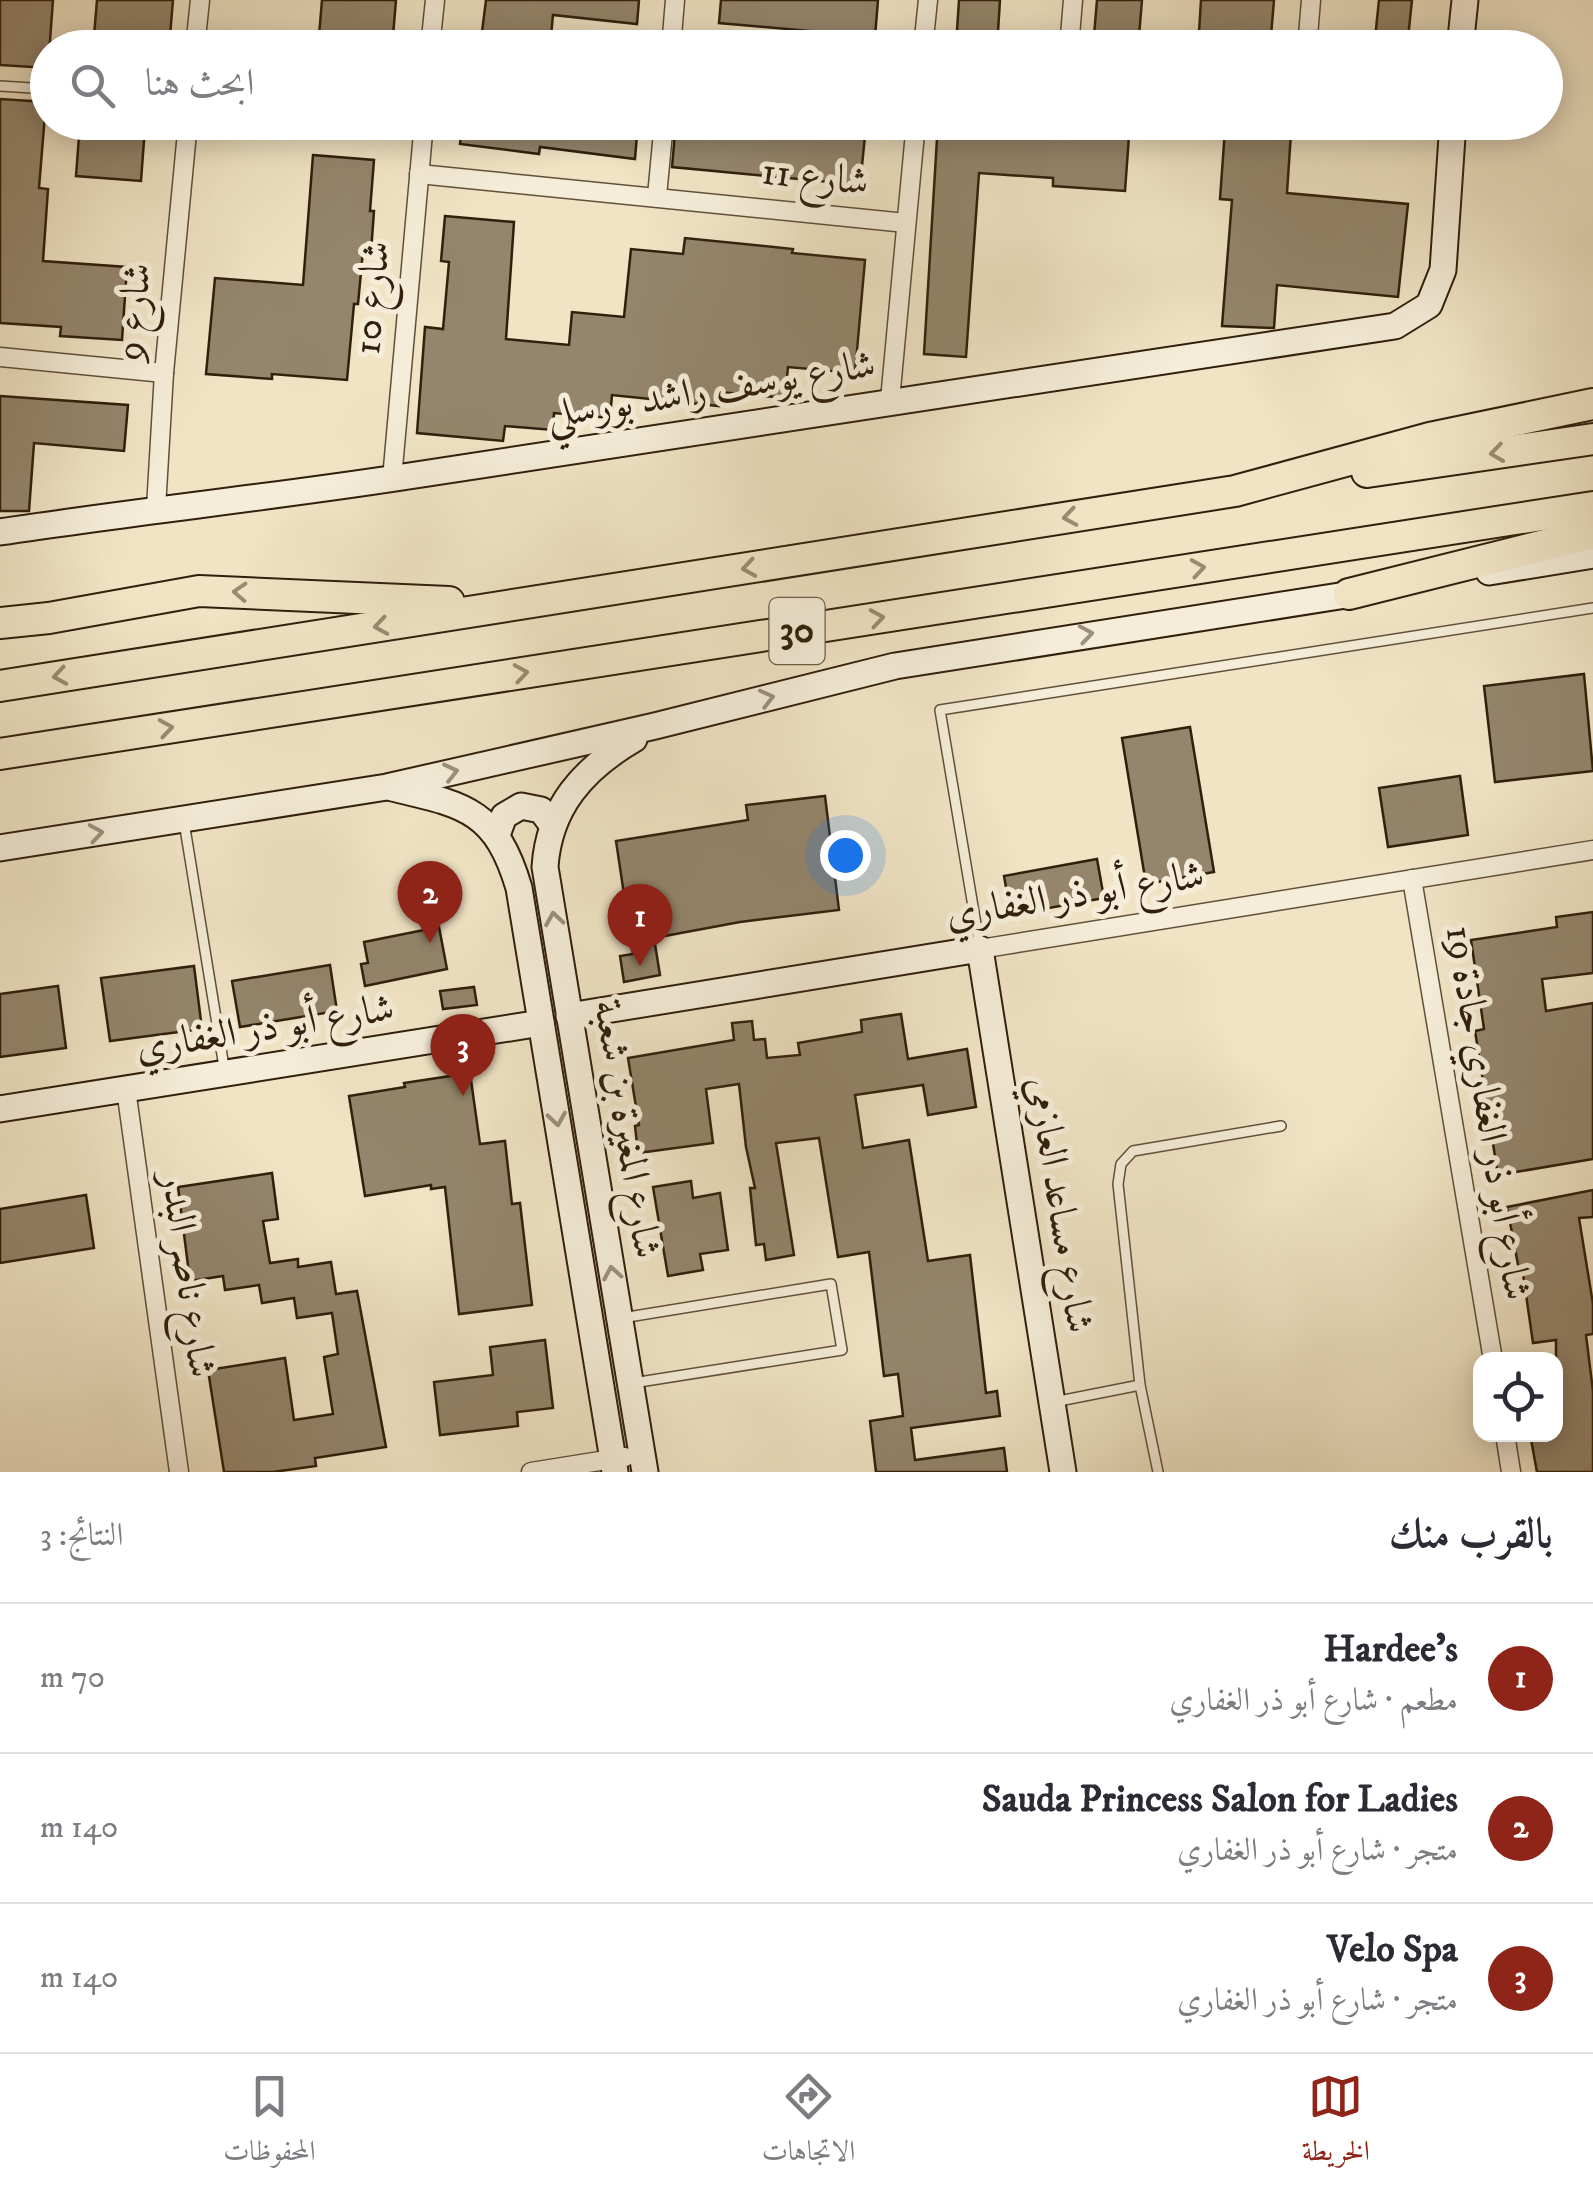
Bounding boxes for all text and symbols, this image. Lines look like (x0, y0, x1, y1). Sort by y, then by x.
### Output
search box (30, 30, 1563, 140)
icon: search (65, 58, 120, 113)
text: ابحث هنا (145, 60, 255, 108)
street label: شارع 11 (758, 148, 871, 214)
street label: شارع 10 (343, 239, 409, 358)
street label: شارع 9 (106, 261, 170, 365)
street label: شارع يوسف راشد بورسلي (543, 340, 881, 453)
one-way arrow (1488, 442, 1505, 463)
one-way arrow (1062, 506, 1078, 527)
one-way arrow (741, 557, 757, 578)
one-way arrow (1190, 559, 1207, 580)
one-way arrow (231, 582, 247, 603)
road number: 30 (770, 598, 824, 664)
one-way arrow (869, 608, 885, 629)
one-way arrow (373, 615, 389, 636)
one-way arrow (1078, 625, 1094, 646)
one-way arrow (513, 664, 530, 685)
one-way arrow (52, 665, 68, 686)
one-way arrow (758, 689, 775, 710)
one-way arrow (157, 719, 174, 740)
one-way arrow (442, 763, 459, 784)
one-way arrow (88, 823, 105, 844)
your location (820, 830, 871, 881)
street label: شارع أبو ذر الغفاري (941, 845, 1209, 947)
pin: 2 (398, 860, 462, 943)
pin: 1 (608, 884, 672, 966)
one-way arrow (544, 911, 565, 927)
street label: شارع أبو ذر الغفاري جادة 19 (1427, 921, 1547, 1305)
street label: شارع أبو ذر الغفاري (131, 978, 399, 1080)
street label: شارع المغيرة بن شعبة (575, 996, 671, 1263)
pin: 3 (430, 1014, 496, 1096)
street label: شارع مساعد العازمي (1008, 1073, 1104, 1337)
one-way arrow (546, 1111, 567, 1127)
street label: شارع ناصر البدر (141, 1165, 226, 1382)
one-way arrow (602, 1265, 623, 1281)
map controls (1473, 1352, 1563, 1442)
button: locate (1473, 1352, 1563, 1442)
text: بالقرب منك (1389, 1509, 1553, 1561)
text: النتائج: 3 (40, 1516, 123, 1556)
text: Hardee's (1324, 1626, 1458, 1674)
text: 70 m (40, 1658, 105, 1698)
text: 1 (1515, 1658, 1526, 1698)
text: مطعم · شارع أبو ذر الغفاري (1169, 1681, 1458, 1721)
text: Sauda Princess Salon for Ladies (982, 1776, 1458, 1824)
text: 140 m (40, 1808, 118, 1848)
text: 2 (1513, 1808, 1528, 1848)
text: متجر · شارع أبو ذر الغفاري (1177, 1831, 1458, 1871)
text: Velo Spa (1327, 1926, 1458, 1974)
text: 140 m (40, 1958, 118, 1998)
text: 3 (1515, 1958, 1526, 1998)
text: متجر · شارع أبو ذر الغفاري (1177, 1981, 1458, 2021)
tab: المحفوظات (223, 2069, 315, 2178)
tab: الاتجاهات (762, 2069, 855, 2178)
tab: الخريطة (1302, 2069, 1370, 2178)

